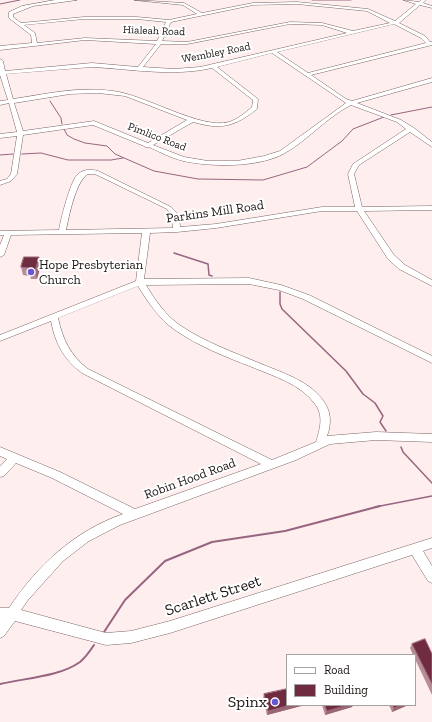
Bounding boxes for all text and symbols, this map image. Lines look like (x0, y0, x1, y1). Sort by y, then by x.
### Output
street label: Hialeah Road (123, 23, 185, 39)
street label: Wembley Road (180, 40, 252, 66)
street label: Pimlico Road (126, 120, 188, 154)
street label: Parkins Mill Road (165, 197, 265, 227)
place label: Hope Presbyterian Church (39, 257, 143, 288)
marker: Hope Presbyterian Church (26, 267, 36, 277)
street label: Robin Hood Road (142, 455, 238, 503)
street label: Scarlett Street (163, 571, 263, 621)
legend (286, 654, 416, 706)
text: Road (324, 663, 350, 677)
text: Building (324, 683, 368, 697)
place label: Spinx (228, 692, 267, 712)
marker: Spinx (270, 697, 280, 707)

